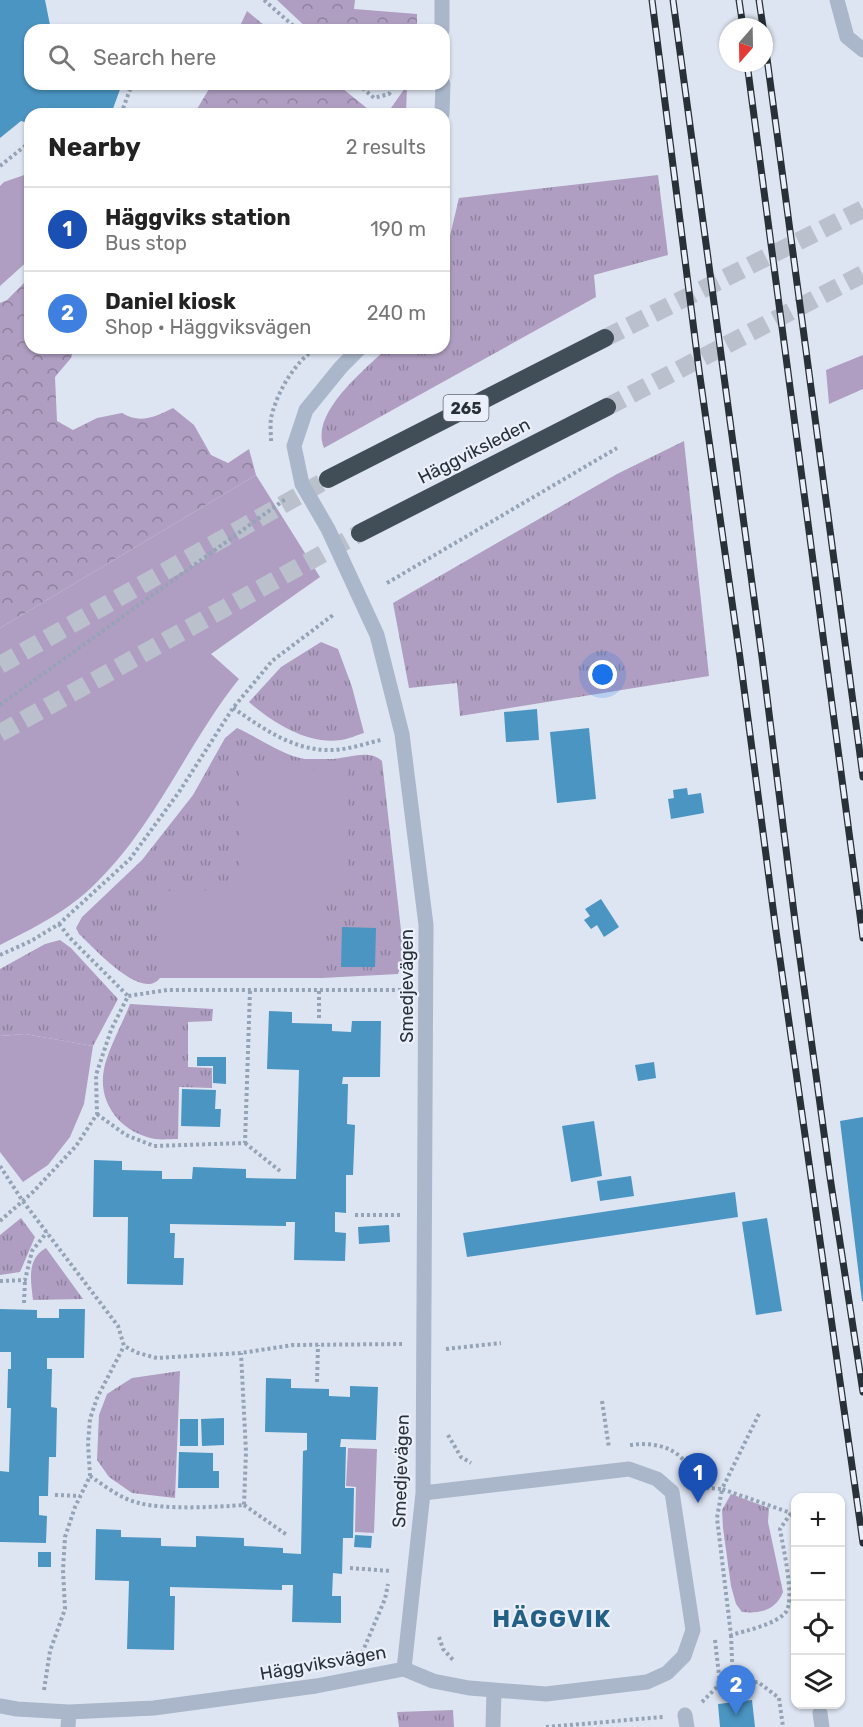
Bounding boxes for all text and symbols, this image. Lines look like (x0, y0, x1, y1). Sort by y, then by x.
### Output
north arrow (719, 18, 773, 72)
search box (24, 24, 450, 90)
icon: search (45, 41, 78, 74)
text: Search here (93, 44, 216, 71)
text: Nearby (48, 132, 141, 163)
text: 2 results (346, 135, 426, 159)
text: Häggviks station (105, 204, 291, 231)
text: 1 (63, 217, 72, 241)
text: 190 m (370, 217, 426, 241)
text: Bus stop (105, 231, 187, 255)
text: Daniel kiosk (105, 288, 236, 315)
text: 2 (61, 301, 74, 325)
text: 240 m (367, 301, 426, 325)
text: Shop · Häggviksvägen (105, 315, 312, 339)
road number: 265 (444, 395, 488, 421)
street label: Häggviksleden (414, 413, 534, 489)
your location (588, 660, 617, 689)
street label: Smedjevägen (396, 929, 418, 1043)
street label: Smedjevägen (388, 1414, 414, 1528)
pin: 1 (678, 1454, 718, 1503)
map controls (791, 1493, 845, 1709)
button: + (791, 1493, 845, 1547)
button: − (791, 1547, 845, 1601)
button: locate (791, 1601, 845, 1655)
district label: HÄGGVIK (492, 1605, 612, 1633)
street label: Häggviksvägen (258, 1641, 388, 1685)
button: layers (791, 1655, 845, 1709)
pin: 2 (716, 1666, 756, 1715)

